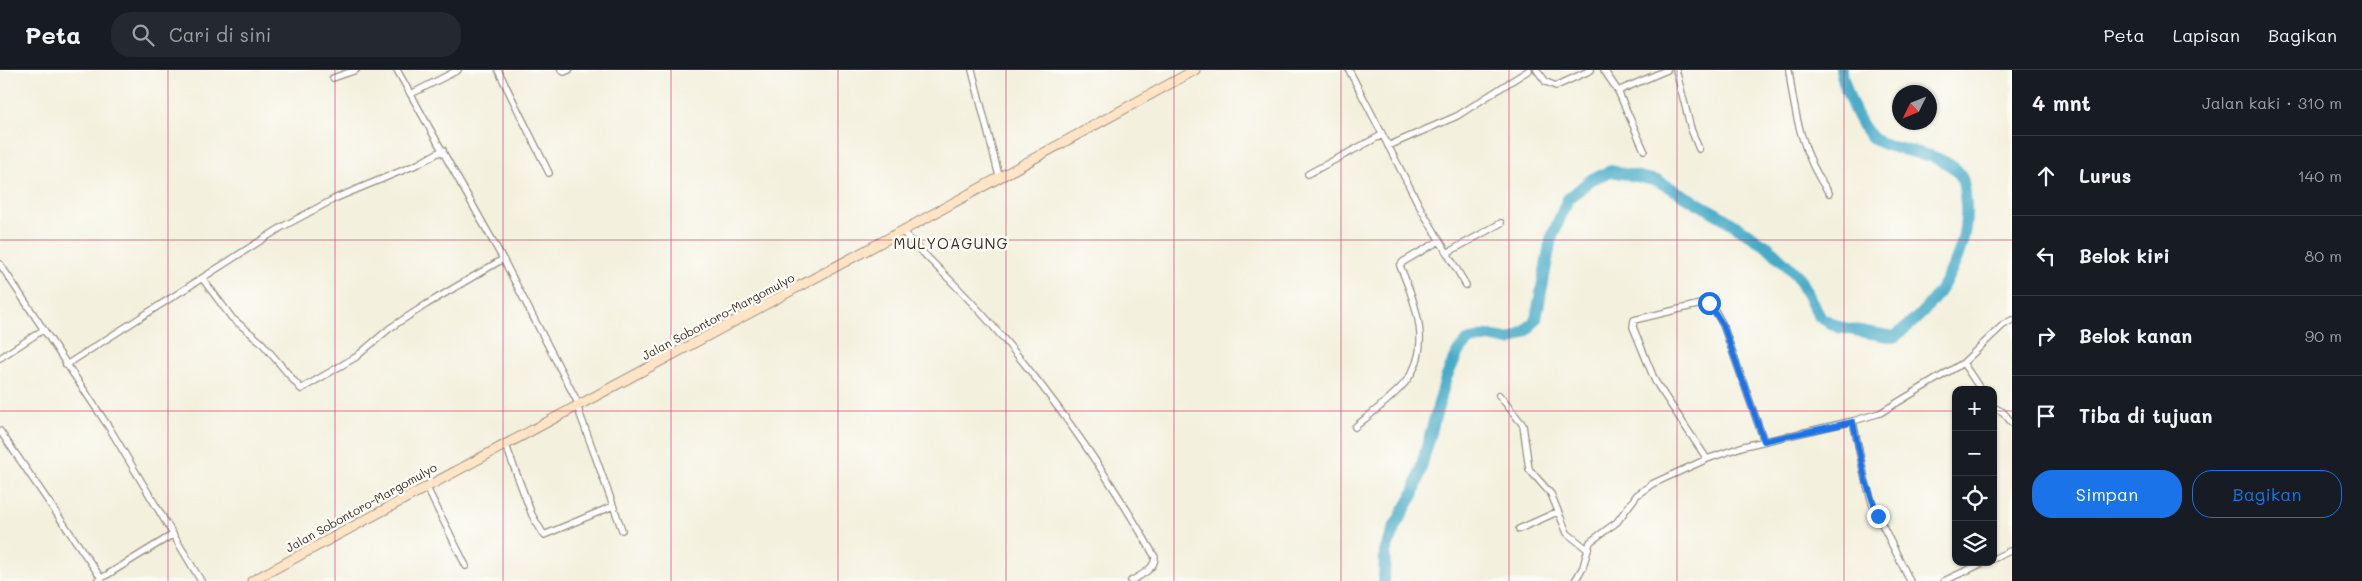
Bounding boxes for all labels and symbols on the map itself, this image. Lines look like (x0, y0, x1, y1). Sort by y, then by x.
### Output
north arrow (1892, 85, 1937, 130)
district label: MULYOAGUNG (893, 233, 1009, 253)
street label: Jalan Sobontoro-Margomulyo (639, 269, 797, 363)
route start (1698, 292, 1721, 315)
street label: Jalan Sobontoro-Margomulyo (283, 459, 439, 555)
route end (1867, 505, 1890, 528)

